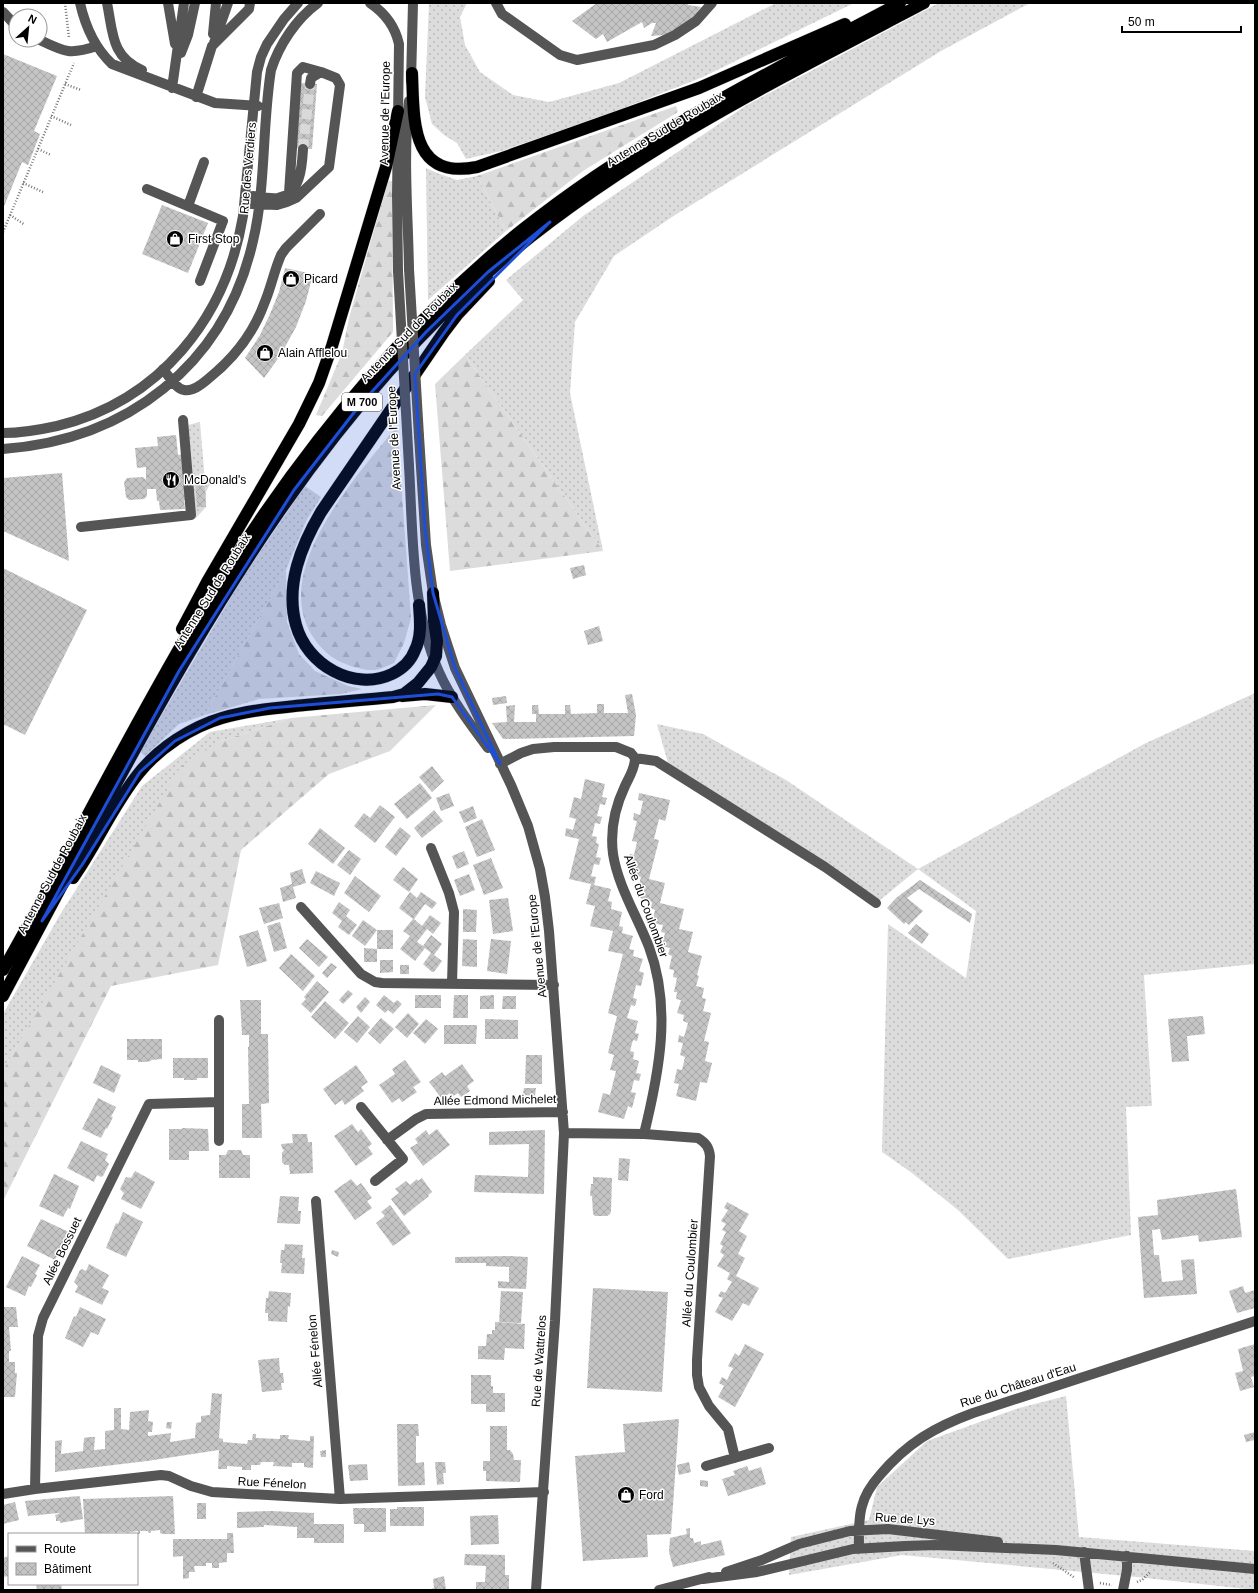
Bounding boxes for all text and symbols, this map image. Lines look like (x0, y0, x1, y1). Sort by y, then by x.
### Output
north arrow (8, 8, 48, 48)
scale bar (1122, 8, 1241, 34)
text: N (26, 12, 39, 26)
text: 50 m (1128, 15, 1155, 29)
street label: Avenue de l'Europe (377, 60, 393, 165)
street label: Antenne Sud de Roubaix (604, 89, 726, 169)
street label: Rue des Verdiers (237, 122, 259, 214)
shop icon: First Stop (165, 229, 185, 249)
place label: First Stop (188, 232, 240, 246)
shop icon: Picard (281, 269, 301, 289)
place label: Picard (304, 272, 338, 286)
street label: Antenne Sud de Roubaix (358, 279, 460, 385)
shop icon: Alain Afflelou (255, 343, 275, 363)
place label: Alain Afflelou (278, 346, 347, 360)
street label: Avenue de l'Europe (384, 385, 404, 490)
road number: M 700 (342, 393, 382, 411)
restaurant icon: McDonald's (161, 470, 181, 490)
place label: McDonald's (184, 473, 246, 487)
street label: Antenne Sud de Roubaix (171, 531, 253, 651)
street label: Antenne Sud de Roubaix (14, 812, 90, 936)
street label: Allée du Coulombier (621, 853, 671, 959)
street label: Avenue de l'Europe (525, 893, 549, 999)
street label: Allée Edmond Michelet (434, 1092, 557, 1108)
street label: Allée Bossuet (40, 1214, 85, 1287)
street label: Allée du Coulombier (679, 1219, 701, 1327)
street label: Allée Fénelon (305, 1314, 325, 1388)
street label: Rue de Wattrelos (529, 1314, 549, 1408)
street label: Rue du Château d'Eau (958, 1360, 1078, 1410)
street label: Rue Fénelon (237, 1474, 307, 1492)
shop icon: Ford (616, 1485, 636, 1505)
place label: Ford (639, 1488, 664, 1502)
street label: Rue de Lys (874, 1510, 936, 1528)
legend (8, 1533, 138, 1585)
text: Route (44, 1542, 76, 1556)
text: Bâtiment (44, 1562, 92, 1576)

